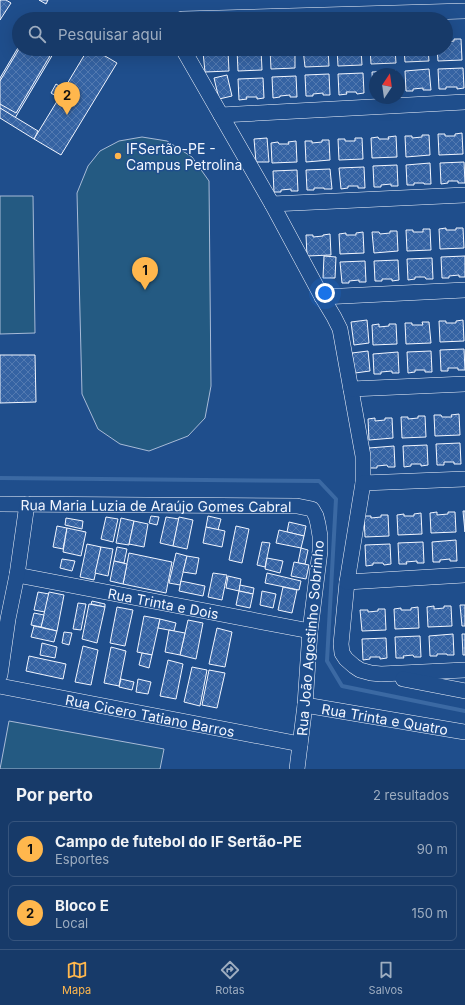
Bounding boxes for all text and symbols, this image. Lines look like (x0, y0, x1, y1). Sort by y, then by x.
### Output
search box (12, 12, 453, 56)
icon: search (26, 23, 48, 45)
text: Pesquisar aqui (58, 25, 162, 44)
north arrow (369, 68, 405, 104)
pin: 2 (54, 82, 80, 115)
place label: IFSertão-PE - Campus Petrolina (126, 140, 242, 173)
marker: IFSertão-PE - Campus Petrolina (113, 151, 123, 161)
pin: 1 (132, 257, 158, 290)
your location (315, 283, 335, 303)
street label: Rua Maria Luzia de Araújo Gomes Cabral (21, 496, 291, 514)
street label: Rua João Agostinho Sobrinho (293, 539, 327, 737)
street label: Rua Trinta e Dois (107, 584, 220, 622)
street label: Rua Cicero Tatiano Barros (64, 690, 236, 740)
street label: Rua Trinta e Quatro (320, 699, 449, 738)
text: Por perto (16, 785, 93, 805)
text: 2 resultados (373, 787, 449, 803)
text: Campo de futebol do IF Sertão-PE (55, 832, 302, 851)
text: 1 (27, 841, 33, 857)
text: 90 m (417, 841, 448, 857)
text: Esportes (55, 851, 109, 867)
text: Bloco E (55, 896, 109, 915)
text: 2 (26, 905, 34, 921)
text: 150 m (412, 905, 448, 921)
text: Local (55, 915, 88, 931)
tab: Mapa (62, 959, 91, 997)
tab: Rotas (215, 959, 244, 997)
tab: Salvos (369, 959, 403, 997)

